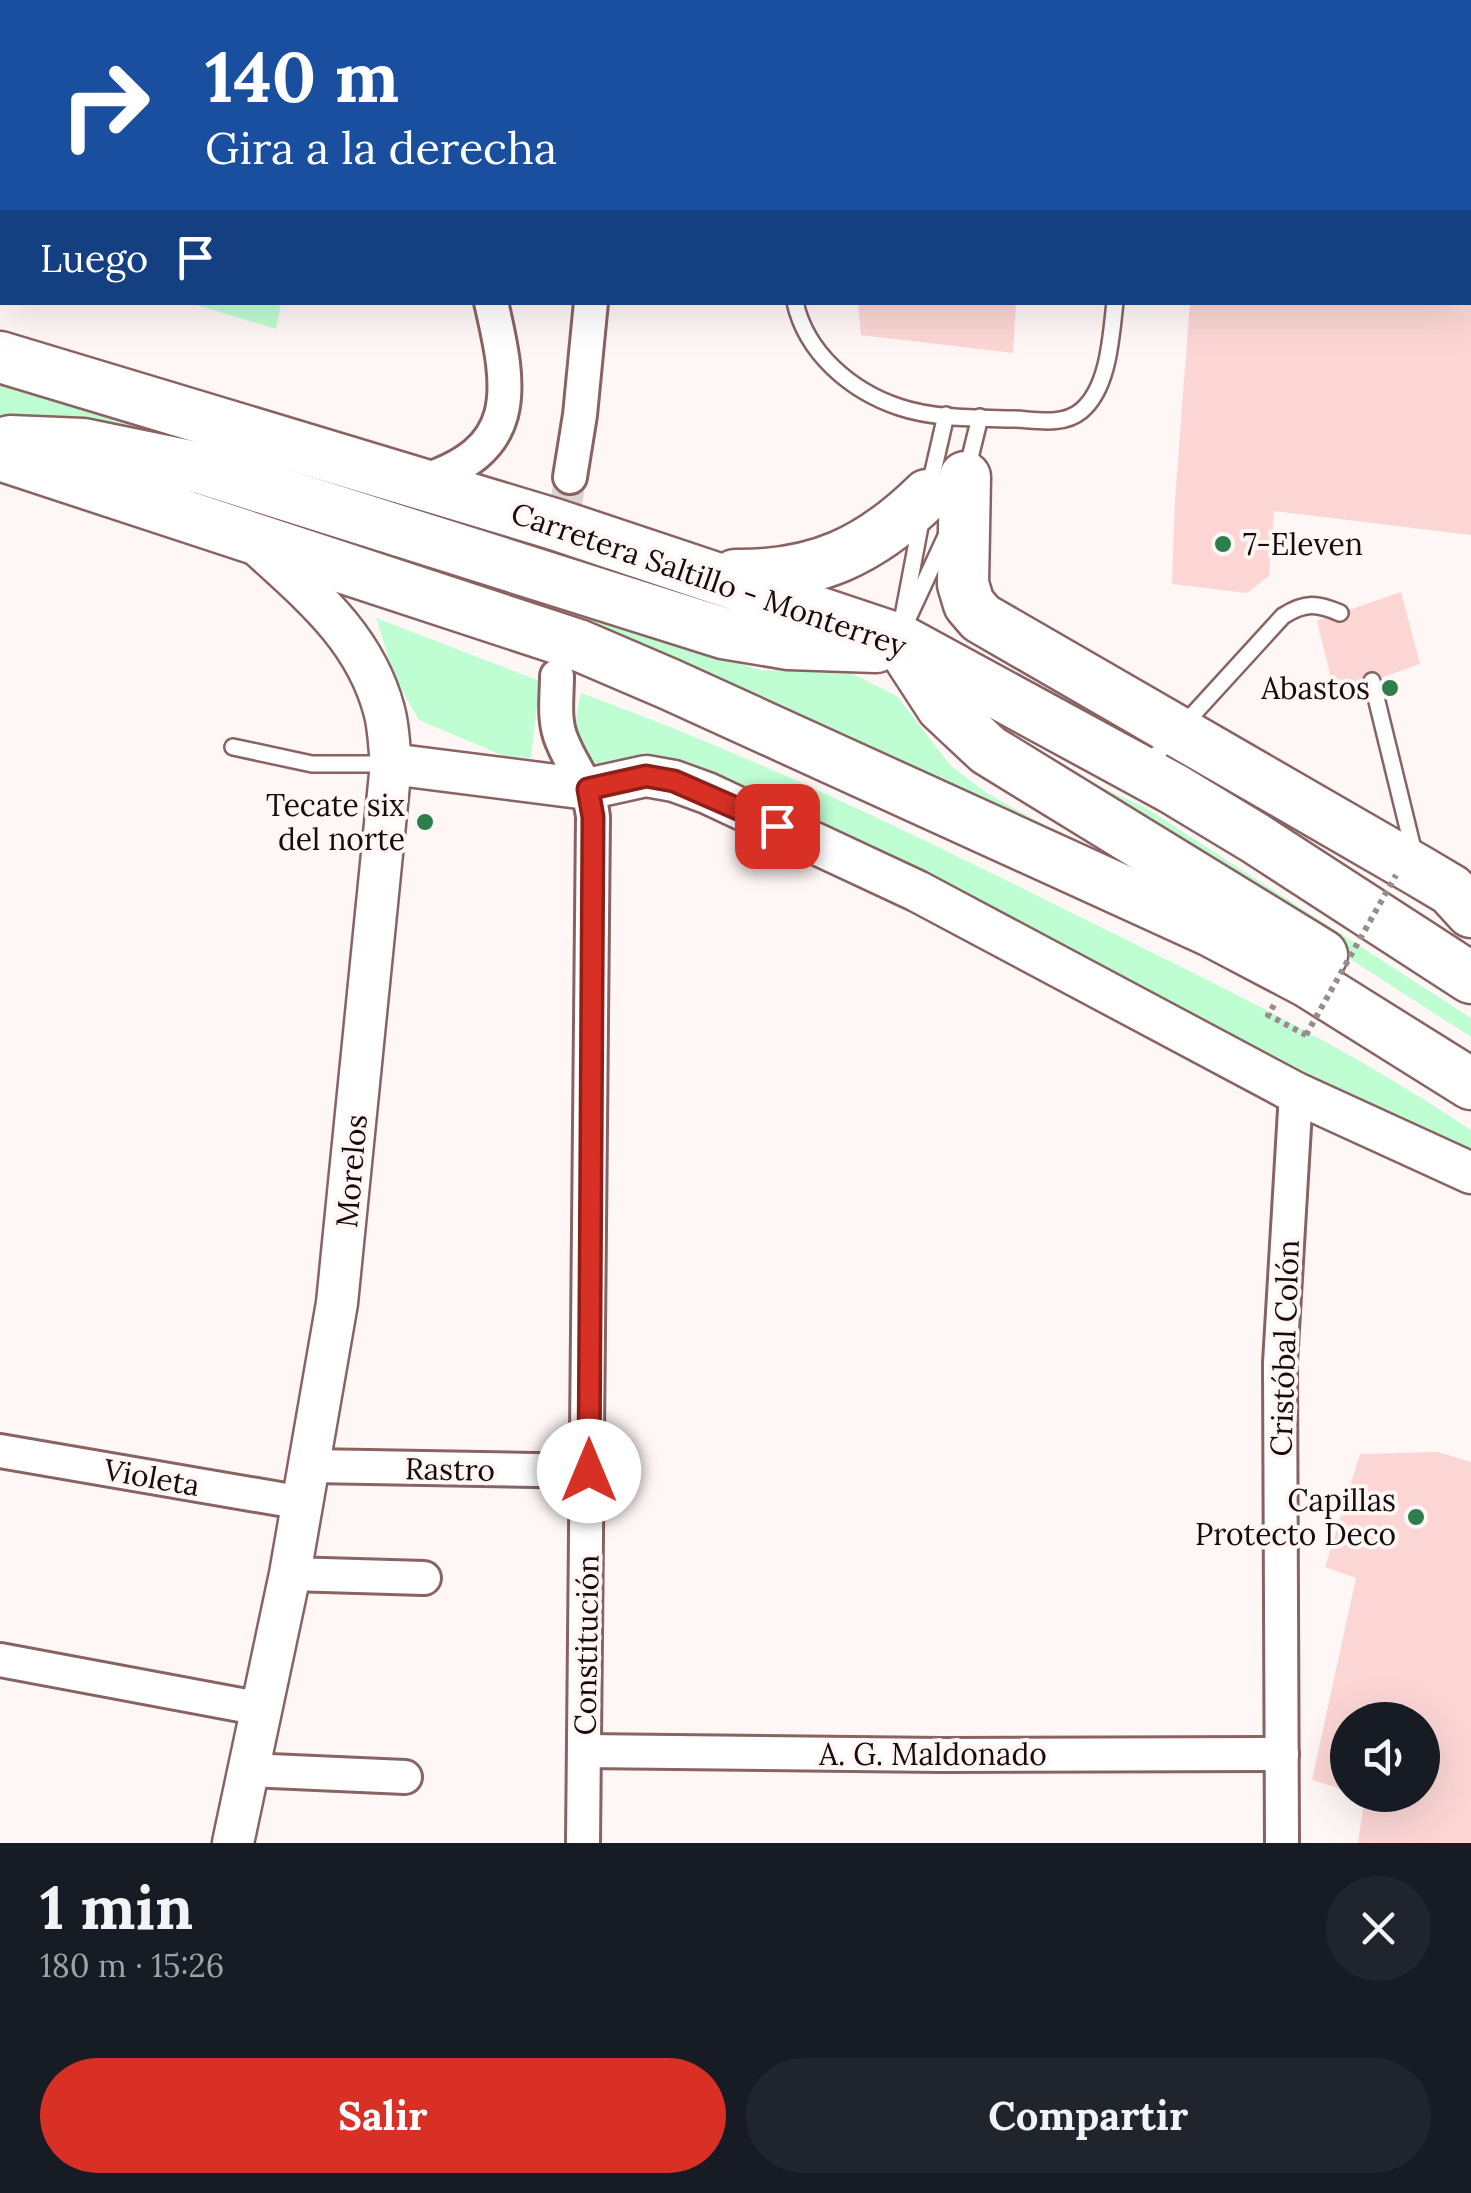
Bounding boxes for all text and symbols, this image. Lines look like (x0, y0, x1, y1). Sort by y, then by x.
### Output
text: 140 m (205, 32, 399, 121)
icon: right (40, 40, 170, 170)
text: Gira a la derecha (205, 119, 557, 176)
icon: arrive (168, 230, 223, 285)
text: Luego (40, 234, 148, 282)
street label: Carretera Saltillo - Monterrey (506, 493, 912, 666)
place label: 7-Eleven (1243, 525, 1363, 563)
marker: 7-Eleven (1212, 533, 1234, 555)
place label: Abastos (1260, 669, 1370, 707)
marker: Abastos (1379, 677, 1401, 699)
pin (735, 784, 820, 869)
place label: Tecate six del norte (266, 786, 405, 858)
icon: arrive (750, 799, 805, 854)
marker: Tecate six del norte (414, 811, 436, 833)
street label: Morelos (327, 1113, 375, 1229)
street label: Cristóbal Colón (1261, 1239, 1307, 1457)
position arrow (537, 1419, 641, 1523)
street label: Rastro (405, 1449, 495, 1489)
street label: Violeta (100, 1450, 203, 1504)
place label: Capillas Protecto Deco (1195, 1481, 1396, 1553)
marker: Capillas Protecto Deco (1405, 1506, 1427, 1528)
street label: Constitución (565, 1554, 607, 1736)
map controls (1330, 1702, 1440, 1812)
button: sound (1330, 1702, 1440, 1812)
street label: A. G. Maldonado (818, 1735, 1047, 1773)
text: 1 min (40, 1869, 193, 1945)
button: close (1326, 1876, 1431, 1981)
text: 180 m · 15:26 (40, 1945, 224, 1986)
button: Salir (40, 2058, 726, 2173)
button: Compartir (746, 2058, 1431, 2173)

